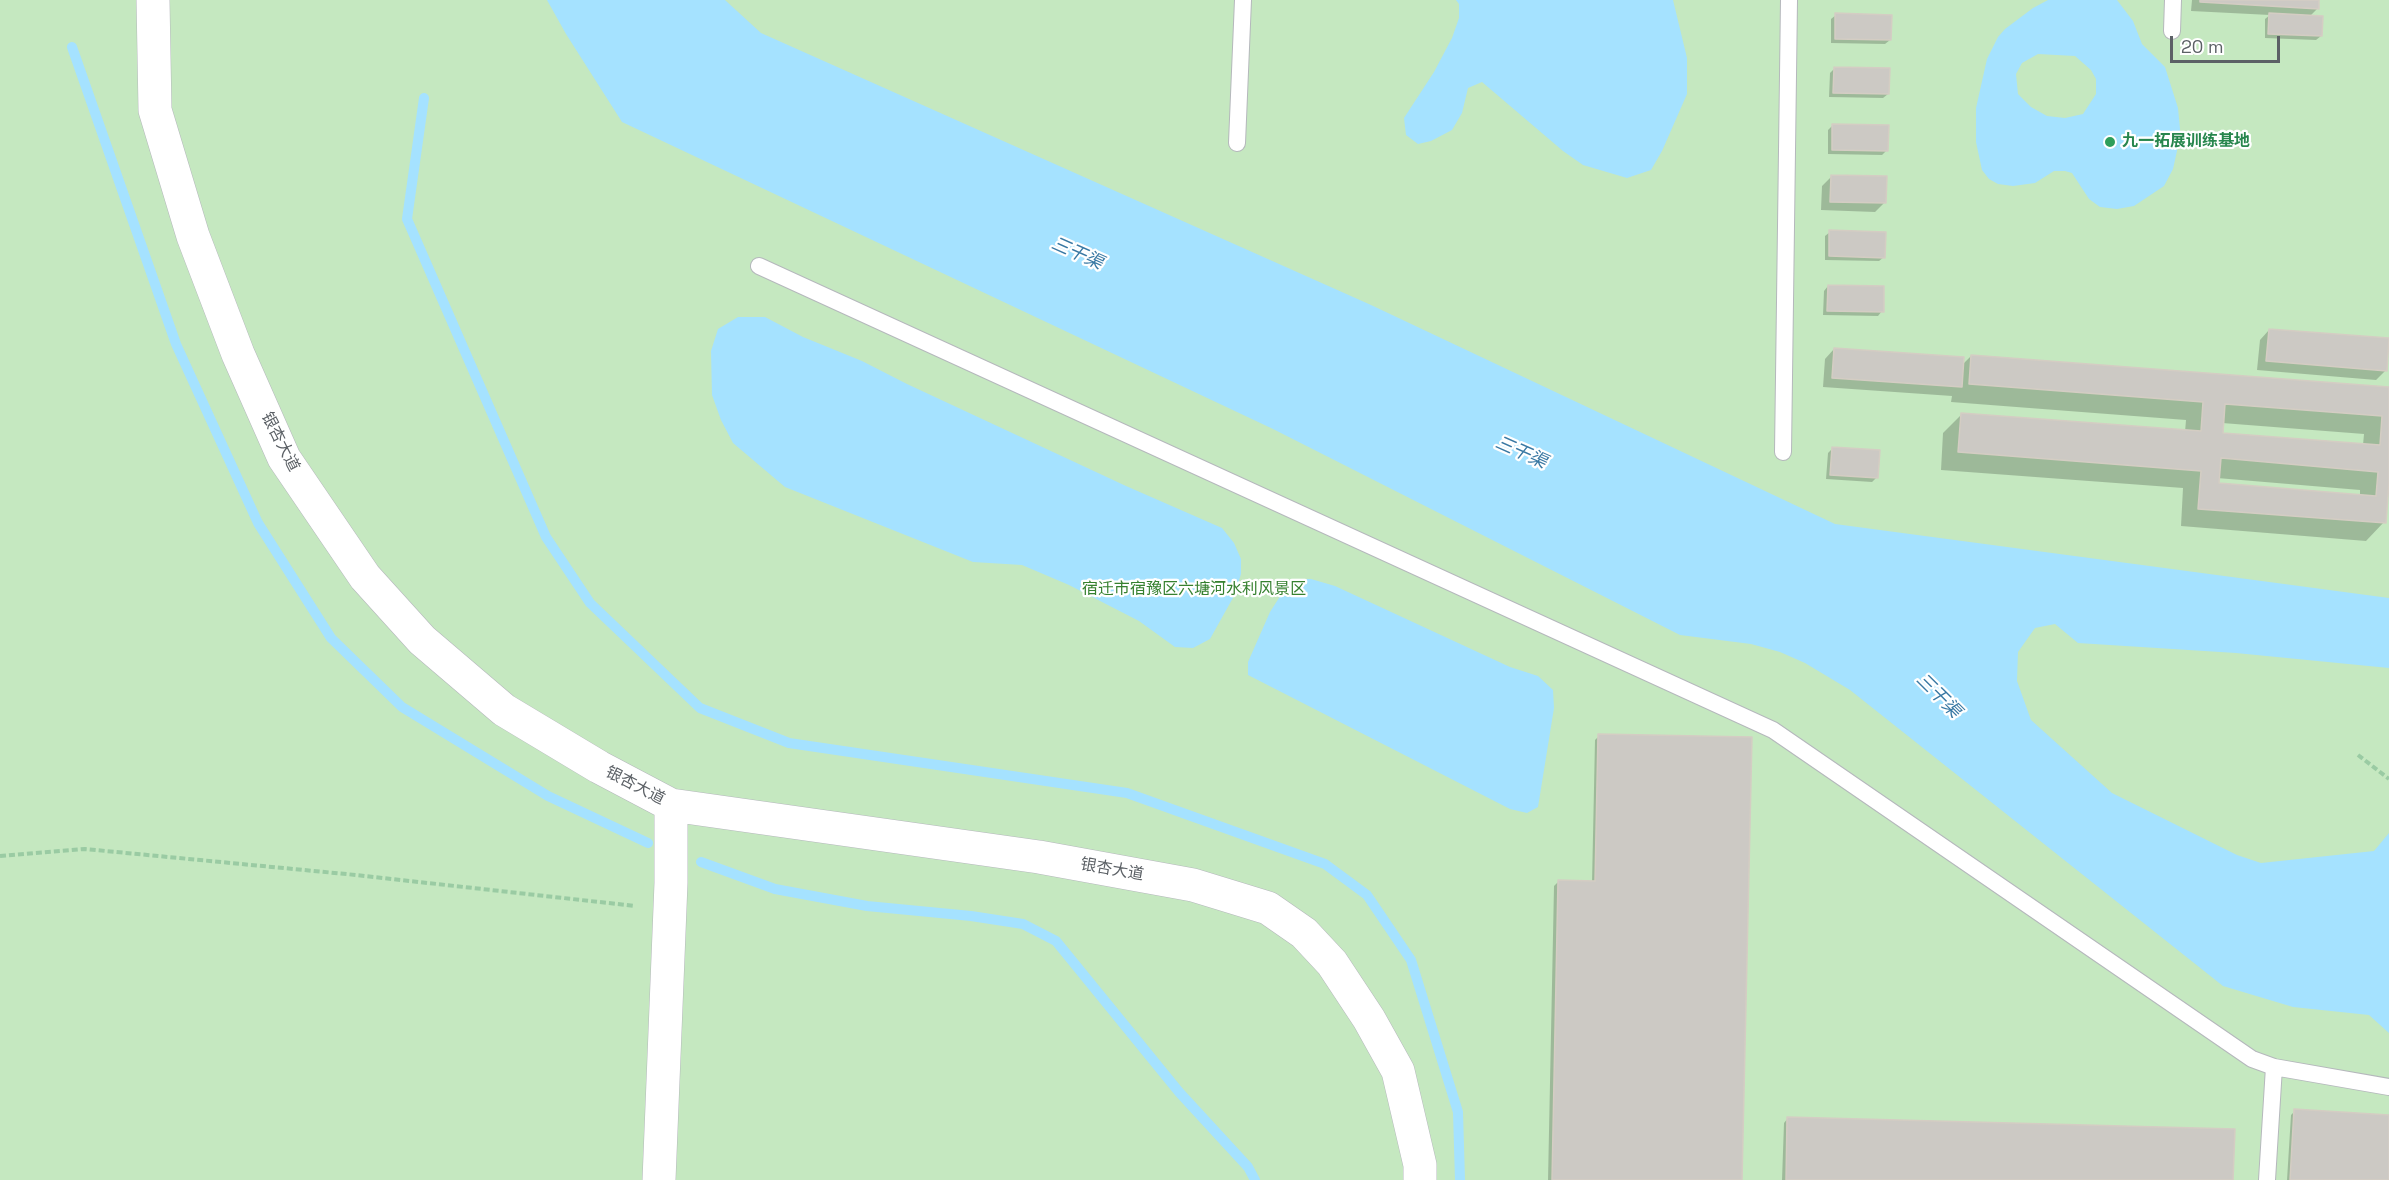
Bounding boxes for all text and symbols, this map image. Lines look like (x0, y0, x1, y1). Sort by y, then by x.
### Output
scale bar (2173, 24, 2282, 62)
text: 20 m (2181, 35, 2224, 58)
place label: 九一拓展训练基地 (2122, 132, 2250, 152)
marker: 九一拓展训练基地 (2103, 135, 2117, 149)
water label: 三干渠 (1048, 233, 1106, 275)
street label: 银杏大道 (257, 409, 303, 475)
water label: 三干渠 (1492, 432, 1550, 474)
park label: 宿迁市宿豫区六塘河水利风景区 (1082, 580, 1306, 600)
water label: 三干渠 (1911, 669, 1965, 723)
street label: 银杏大道 (602, 763, 668, 809)
street label: 银杏大道 (1079, 855, 1145, 885)

